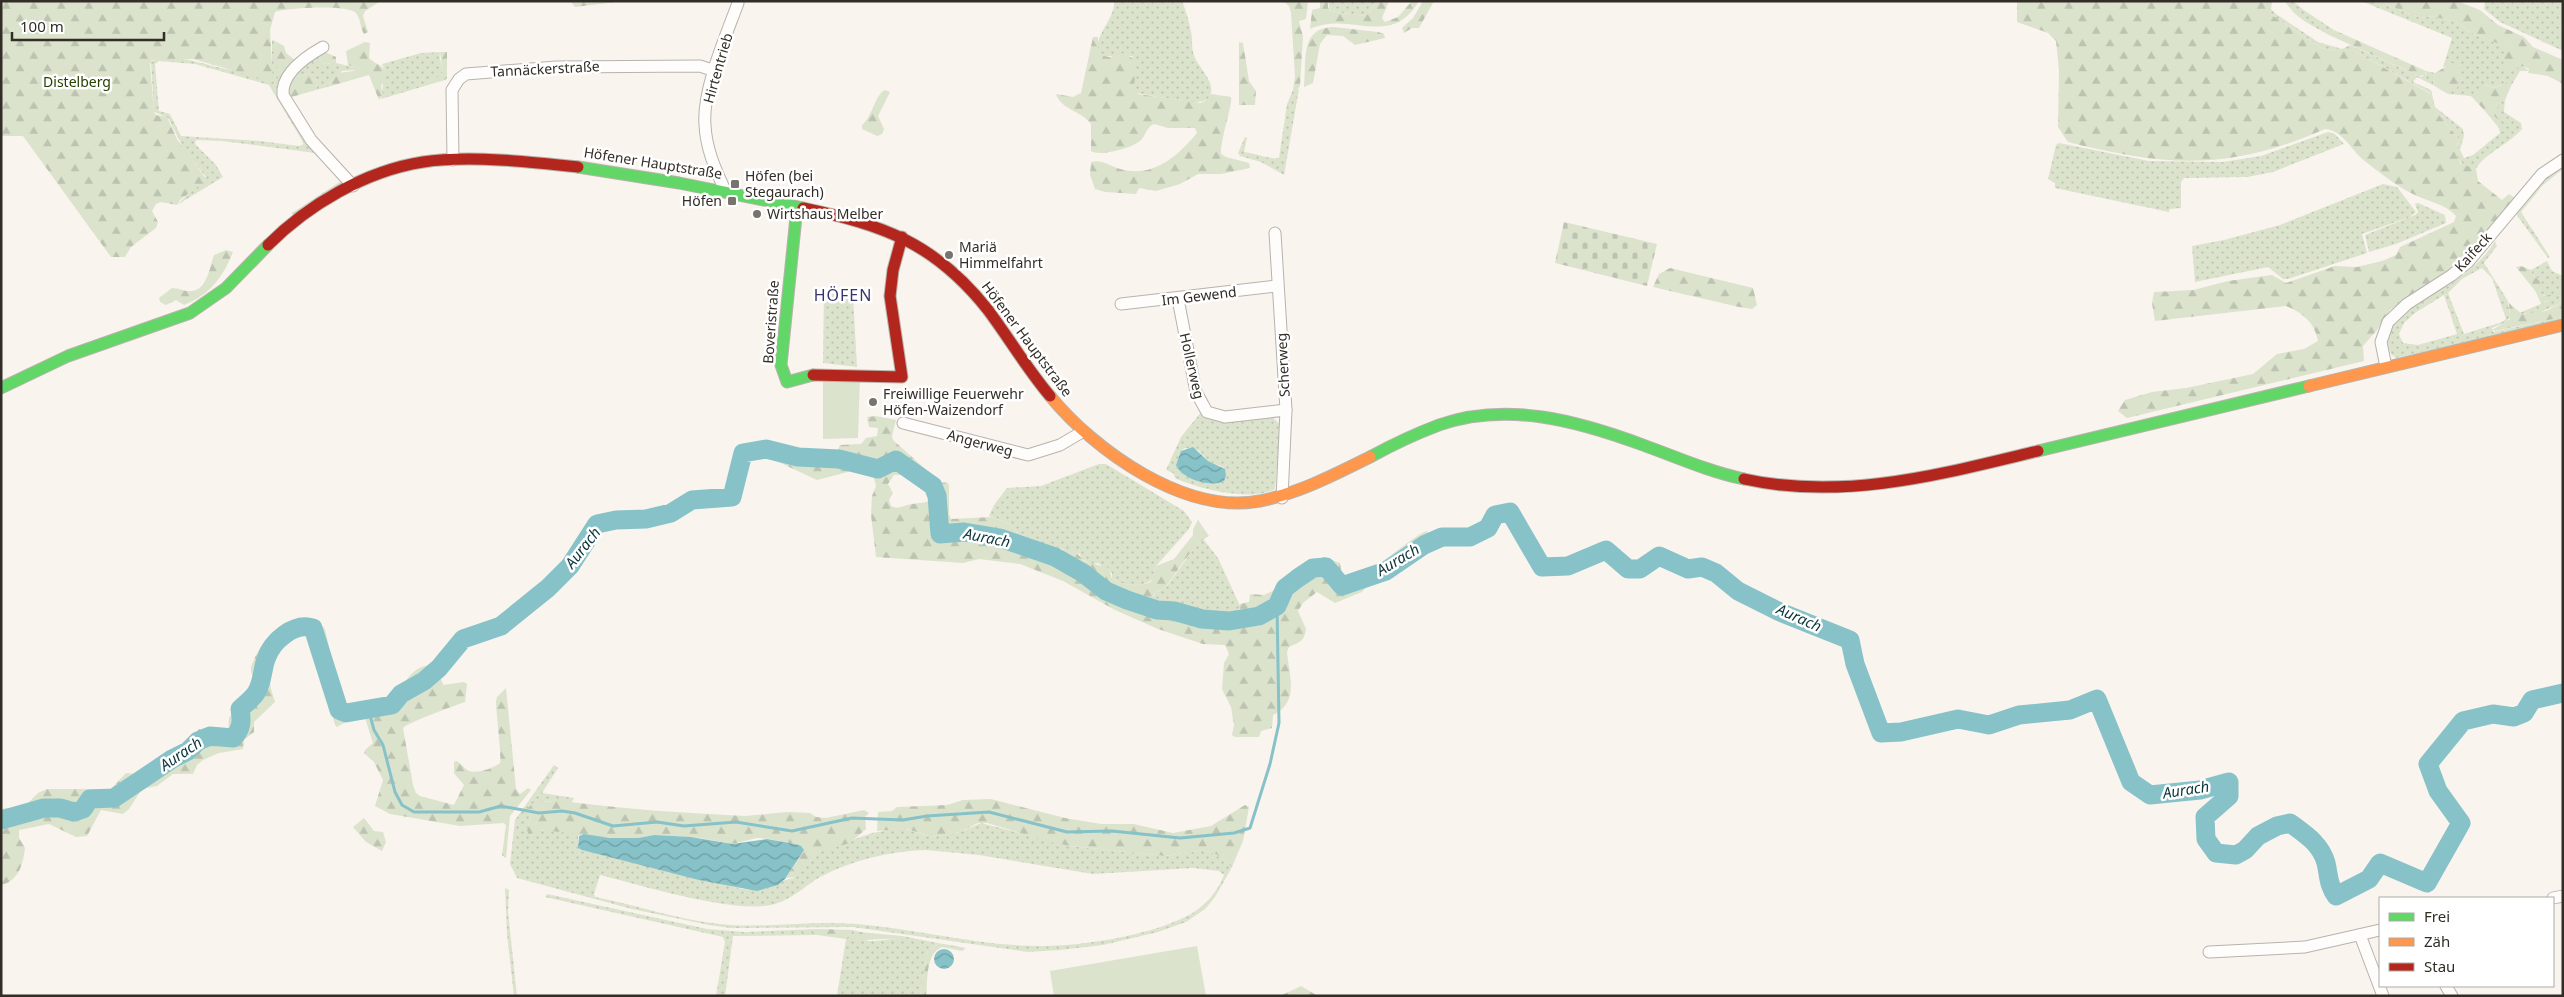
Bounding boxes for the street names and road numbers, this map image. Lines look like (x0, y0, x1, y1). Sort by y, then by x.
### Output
street label: Hirtentrieb (698, 30, 737, 105)
street label: Tannäckerstraße (490, 56, 600, 81)
street label: Höfener Hauptstraße (582, 142, 724, 183)
street label: Kaifeck (2450, 227, 2496, 276)
street label: Höfener Hauptstraße (978, 277, 1077, 400)
street label: Boveristraße (758, 280, 783, 364)
street label: Im Gewend (1160, 281, 1238, 310)
street label: Hollerweg (1176, 331, 1209, 401)
street label: Scherweg (1271, 332, 1294, 398)
street label: Angerweg (945, 425, 1015, 460)

